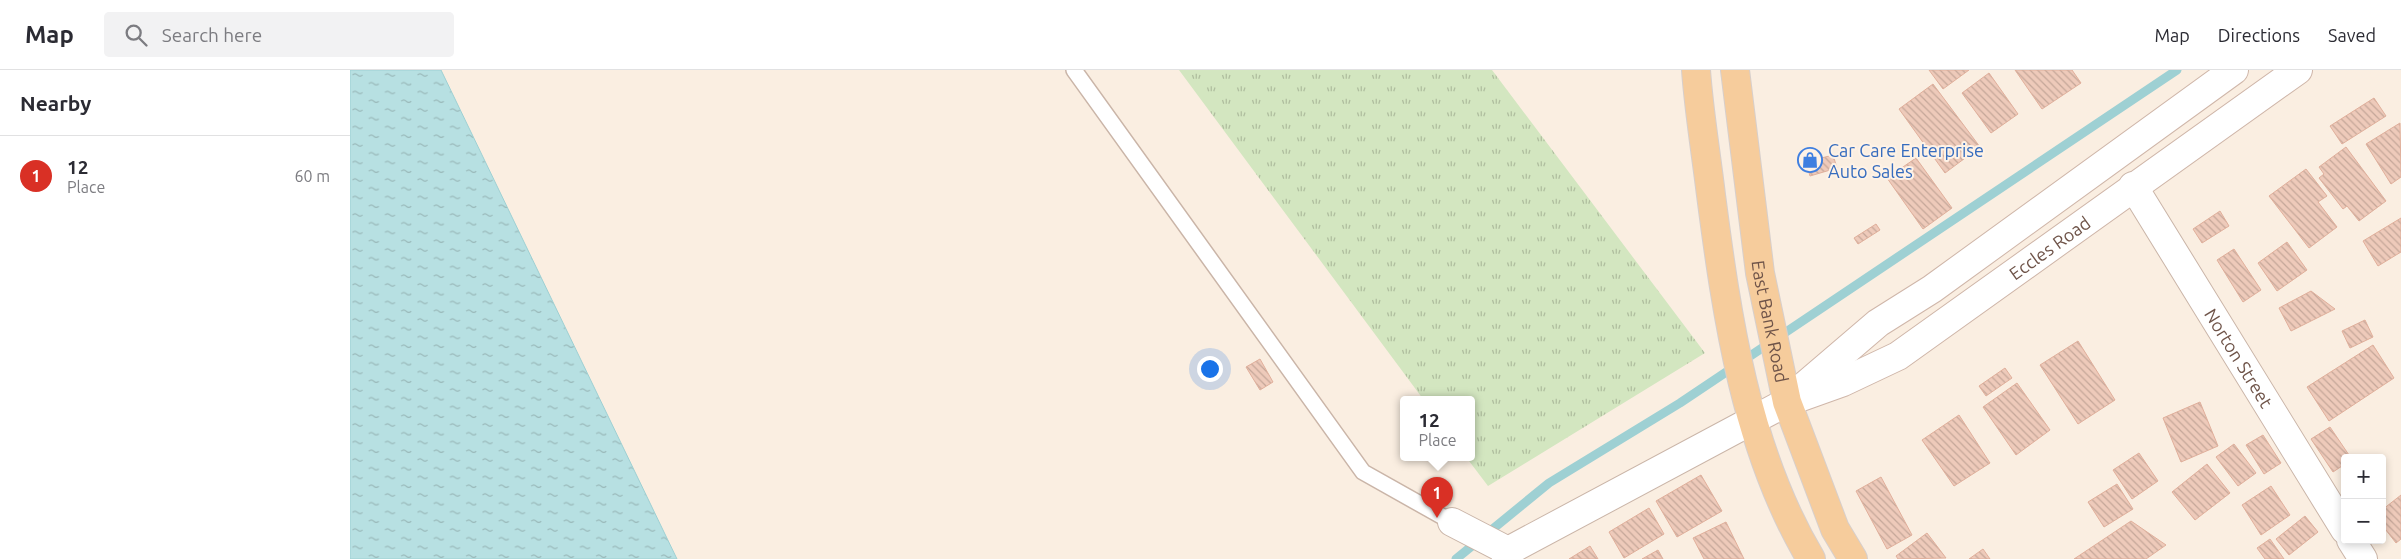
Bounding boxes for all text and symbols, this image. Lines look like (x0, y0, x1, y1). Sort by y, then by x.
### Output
search box (104, 12, 454, 57)
text: Map (25, 21, 74, 48)
icon: search (122, 21, 150, 49)
text: Search here (162, 24, 262, 46)
text: Map (2154, 25, 2190, 45)
text: Directions (2218, 25, 2300, 45)
text: Saved (2328, 25, 2376, 45)
text: Nearby (20, 91, 91, 115)
place label: Car Care Enterprise Auto Sales (1828, 140, 1984, 181)
shop icon: Car Care Enterprise Auto Sales (1797, 147, 1823, 173)
text: 12 (67, 156, 88, 178)
text: 1 (31, 167, 41, 185)
text: 60 m (294, 167, 330, 185)
text: Place (67, 178, 105, 196)
street label: Eccles Road (2005, 212, 2094, 283)
street label: East Bank Road (1749, 259, 1793, 384)
street label: Norton Street (2201, 305, 2277, 411)
your location (1197, 356, 1223, 382)
popup (1400, 396, 1475, 461)
text: 12 (1418, 409, 1440, 431)
text: Place (1418, 431, 1457, 449)
map controls (2341, 454, 2386, 544)
button: + (2341, 454, 2386, 499)
pin: 1 (1421, 477, 1453, 518)
button: − (2341, 499, 2386, 544)

